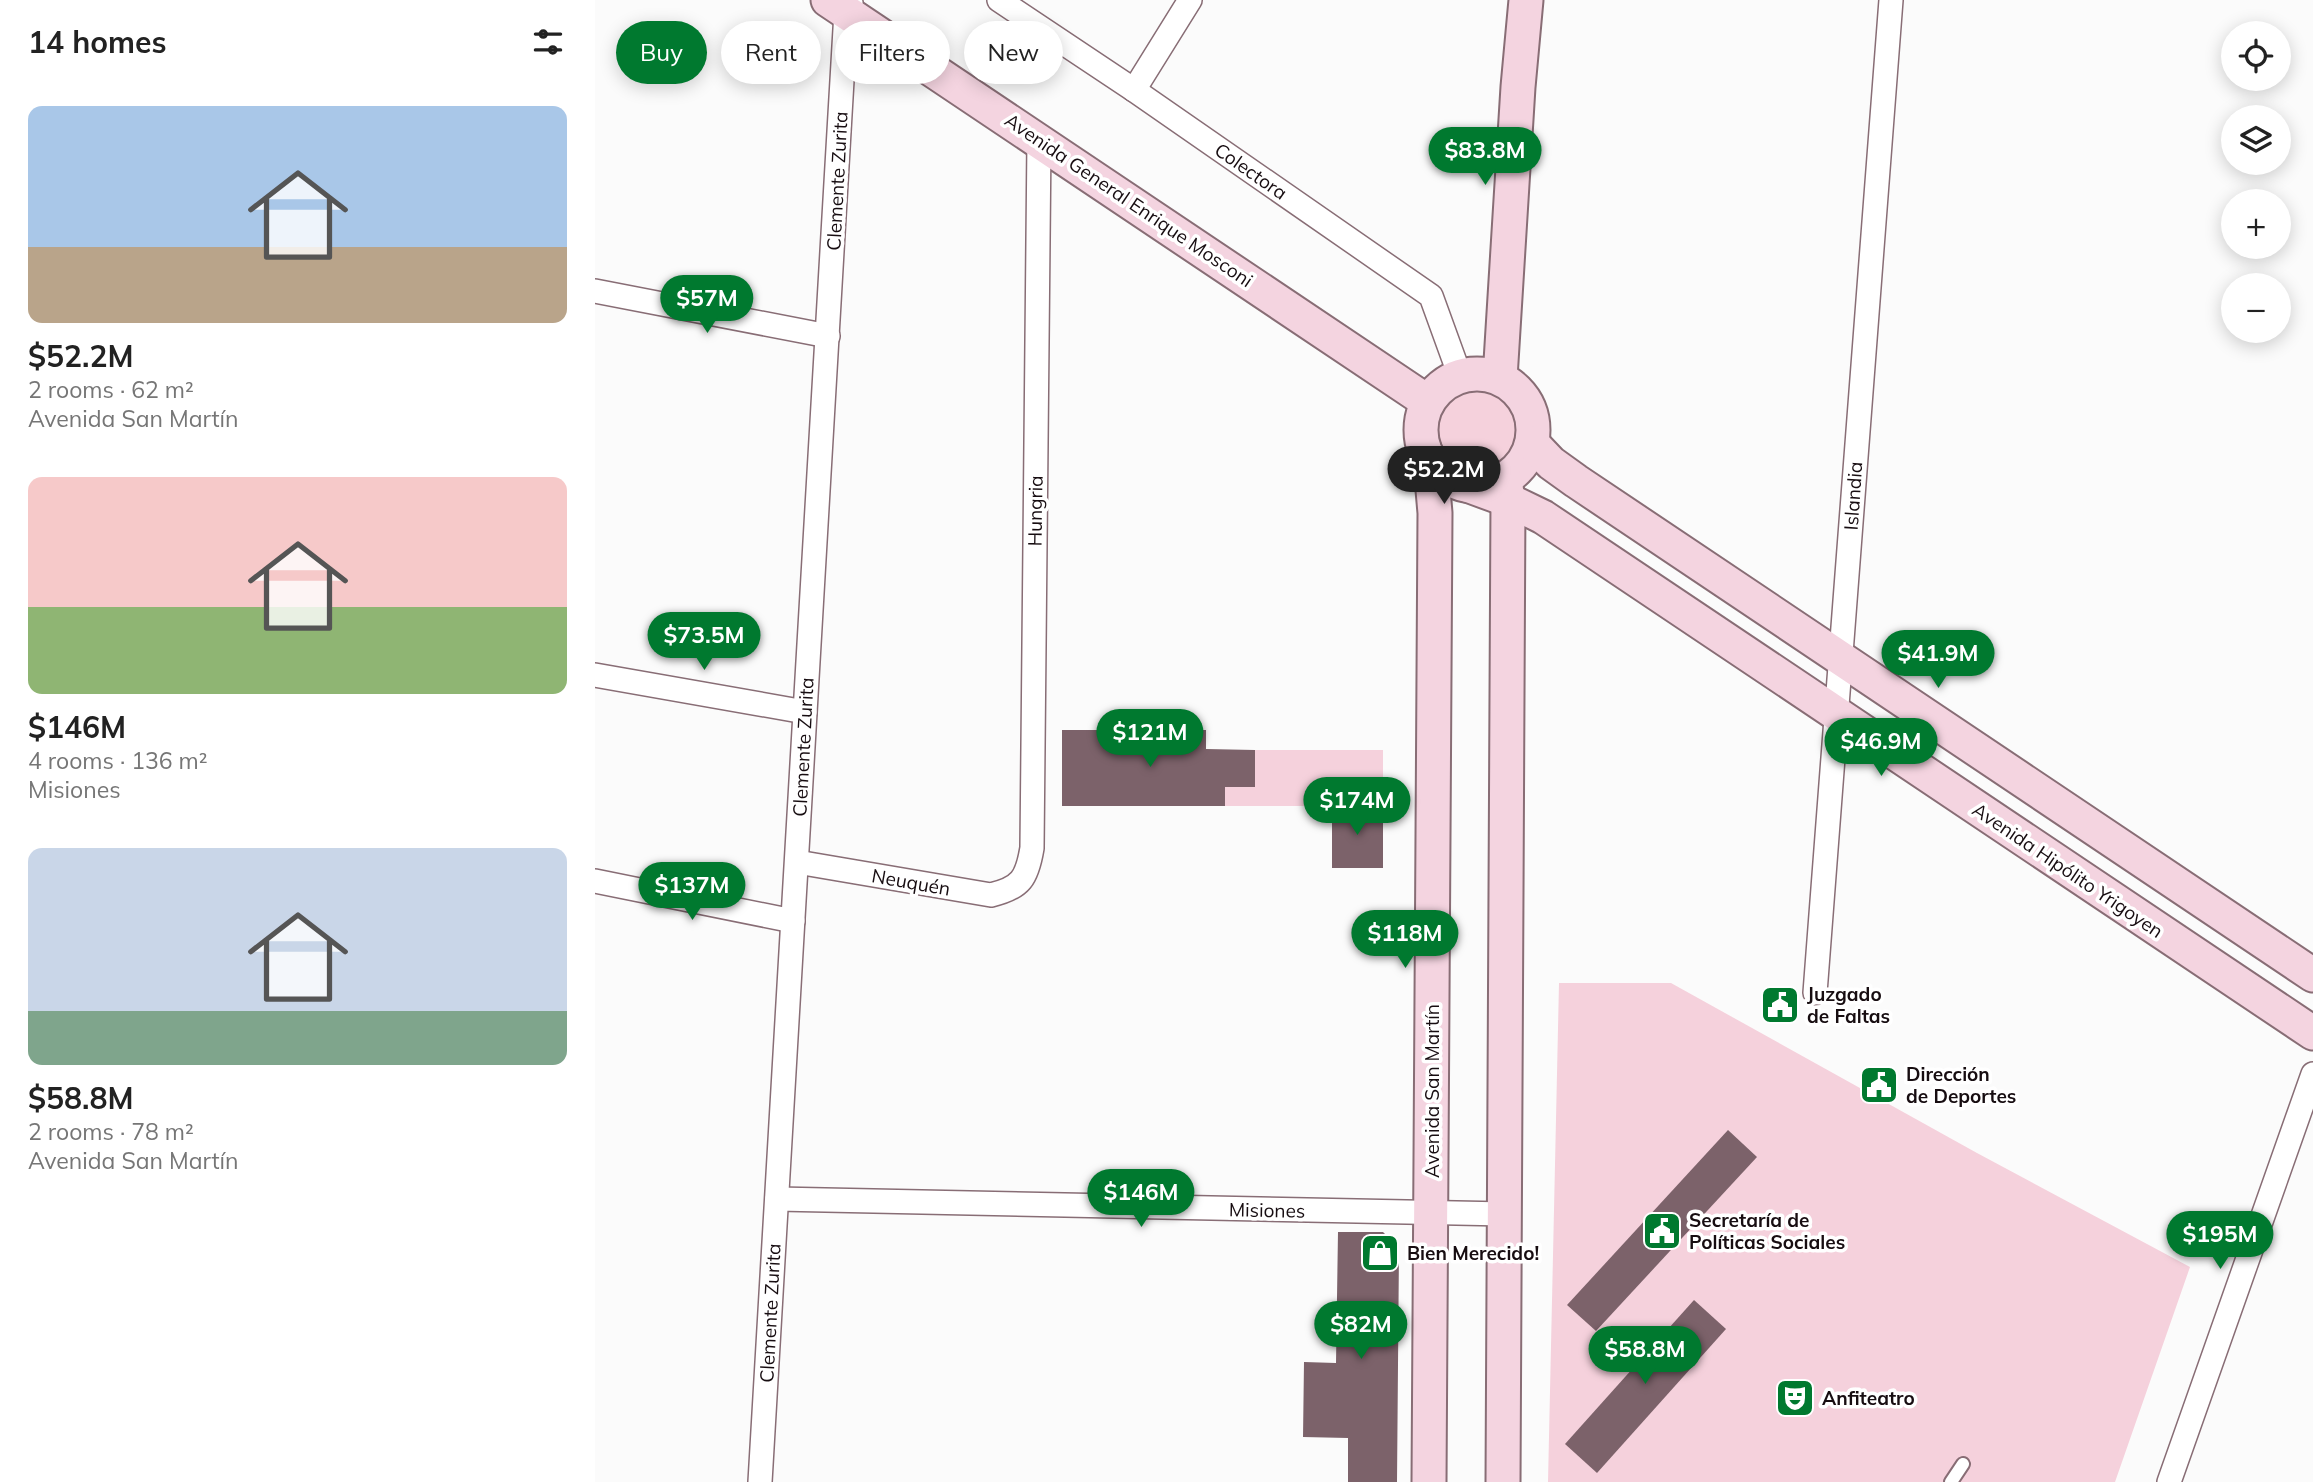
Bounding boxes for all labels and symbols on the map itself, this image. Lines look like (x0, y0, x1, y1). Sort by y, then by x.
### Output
street label: Avenida General Enrique Mosconi (1000, 108, 1258, 292)
street label: Clemente Zurita (821, 111, 853, 251)
pin: $83.8M (1428, 128, 1542, 187)
street label: Colectora (1210, 137, 1292, 205)
pin: $57M (666, 276, 748, 335)
pin: $52.2M (1387, 447, 1501, 506)
street label: Islandia (1839, 461, 1867, 531)
street label: Hungria (1022, 475, 1048, 547)
pin: $73.5M (647, 612, 761, 672)
pin: $41.9M (1881, 630, 1995, 690)
street label: Clemente Zurita (787, 677, 819, 817)
pin: $121M (1101, 710, 1199, 769)
pin: $46.9M (1824, 718, 1938, 778)
pin: $174M (1308, 778, 1406, 837)
street label: Avenida Hipólito Yrigoyen (1968, 797, 2168, 943)
pin: $137M (643, 862, 741, 922)
street label: Neuquén (870, 863, 952, 901)
pin: $118M (1356, 911, 1454, 970)
place label: Juzgado de Faltas (1807, 982, 1890, 1028)
public building icon: Juzgado de Faltas (1759, 984, 1801, 1026)
street label: Avenida San Martín (1420, 1004, 1444, 1178)
place label: Dirección de Deportes (1906, 1062, 2016, 1108)
public building icon: Dirección de Deportes (1858, 1064, 1900, 1106)
pin: $146M (1092, 1170, 1190, 1229)
street label: Misiones (1229, 1197, 1305, 1223)
place label: Secretaría de Políticas Sociales (1689, 1208, 1845, 1254)
public building icon: Secretaría de Políticas Sociales (1641, 1210, 1683, 1252)
pin: $195M (2171, 1212, 2269, 1271)
shop icon: Bien Merecido! (1359, 1232, 1401, 1274)
place label: Bien Merecido! (1407, 1241, 1539, 1265)
street label: Clemente Zurita (754, 1243, 786, 1383)
pin: $82M (1320, 1302, 1402, 1361)
pin: $58.8M (1588, 1326, 1702, 1386)
theatre icon: Anfiteatro (1774, 1377, 1816, 1419)
place label: Anfiteatro (1822, 1386, 1915, 1410)

